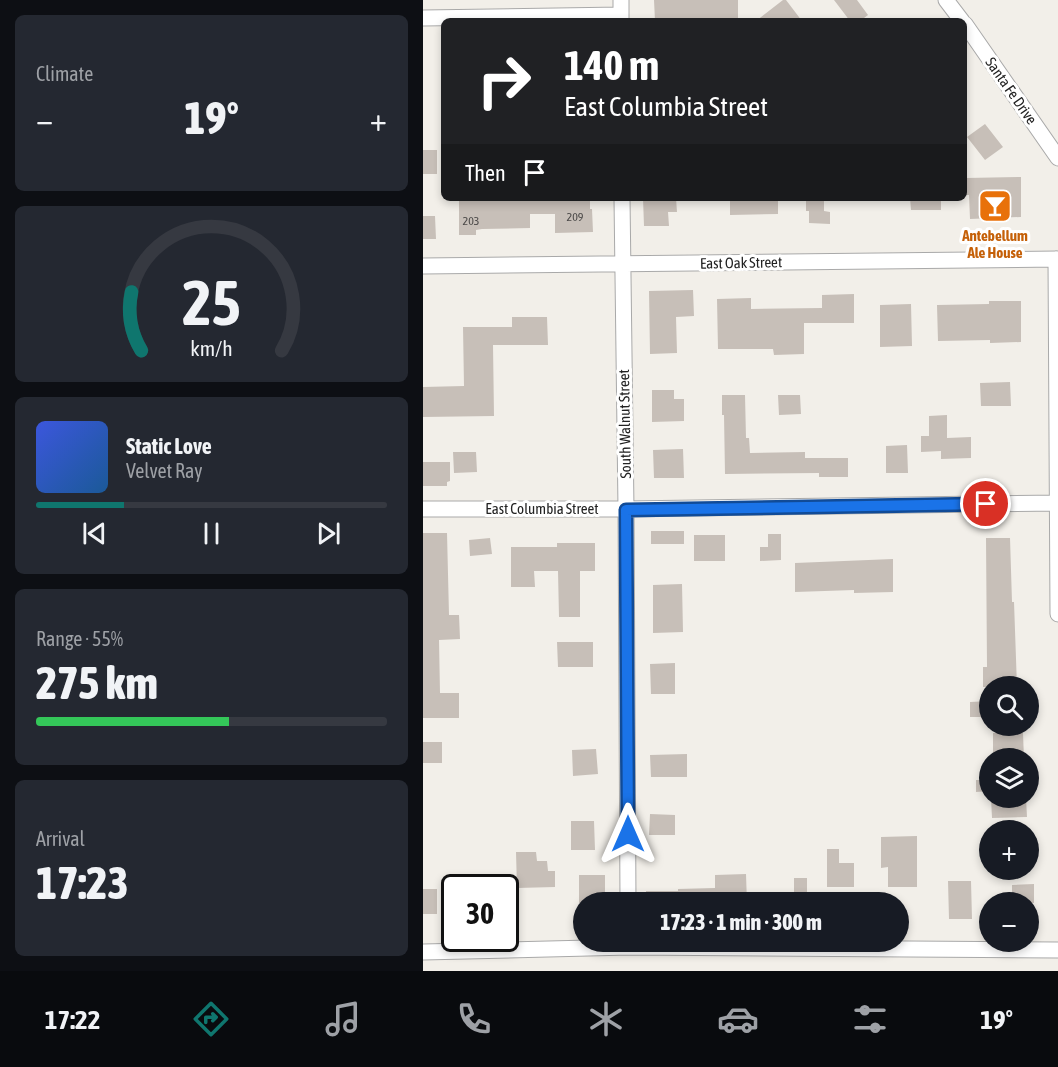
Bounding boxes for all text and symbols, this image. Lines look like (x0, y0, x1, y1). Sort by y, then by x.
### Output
text: 140 m (564, 41, 659, 89)
icon: right (465, 42, 543, 120)
street label: Santa Fe Drive (982, 54, 1041, 128)
text: Climate (36, 62, 93, 85)
text: East Columbia Street (564, 91, 768, 122)
text: 19° (184, 92, 239, 144)
text: − (36, 100, 53, 138)
text: + (370, 100, 387, 138)
icon: arrive (518, 156, 551, 189)
text: Then (465, 160, 506, 186)
bar icon: Antebellum Ale House (977, 188, 1013, 224)
house number: 209 (567, 210, 584, 224)
house number: 203 (463, 214, 479, 228)
place label: Antebellum Ale House (961, 227, 1028, 261)
street label: East Oak Street (700, 253, 782, 272)
text: 25 (182, 267, 241, 338)
text: km/h (190, 337, 233, 362)
street label: South Walnut Street (615, 369, 634, 479)
text: Static Love (126, 433, 212, 459)
text: Velvet Ray (126, 459, 203, 482)
pin (960, 478, 1011, 529)
icon: arrive (969, 487, 1002, 520)
street label: East Columbia Street (485, 500, 599, 517)
icon: previous (78, 517, 111, 550)
icon: pause (195, 517, 228, 550)
icon: next (312, 517, 345, 550)
text: Range · 55% (36, 627, 123, 650)
text: 275 km (36, 657, 158, 709)
map controls (979, 676, 1039, 952)
button: search (979, 676, 1039, 736)
button: layers (979, 748, 1039, 808)
position arrow (596, 802, 660, 866)
button: + (979, 820, 1039, 880)
text: Arrival (36, 827, 85, 850)
text: 17:23 (36, 857, 129, 909)
speed limit sign: 30 (441, 874, 519, 952)
button: − (979, 892, 1039, 952)
text: 17:23 · 1 min · 300 m (660, 909, 822, 935)
icon: directions (190, 998, 232, 1040)
icon: music (322, 998, 364, 1040)
icon: phone (453, 998, 495, 1040)
icon: climate (585, 998, 627, 1040)
icon: car (717, 998, 759, 1040)
icon: filters (849, 998, 891, 1040)
text: 17:22 (45, 1004, 100, 1035)
text: 19° (980, 1004, 1013, 1035)

